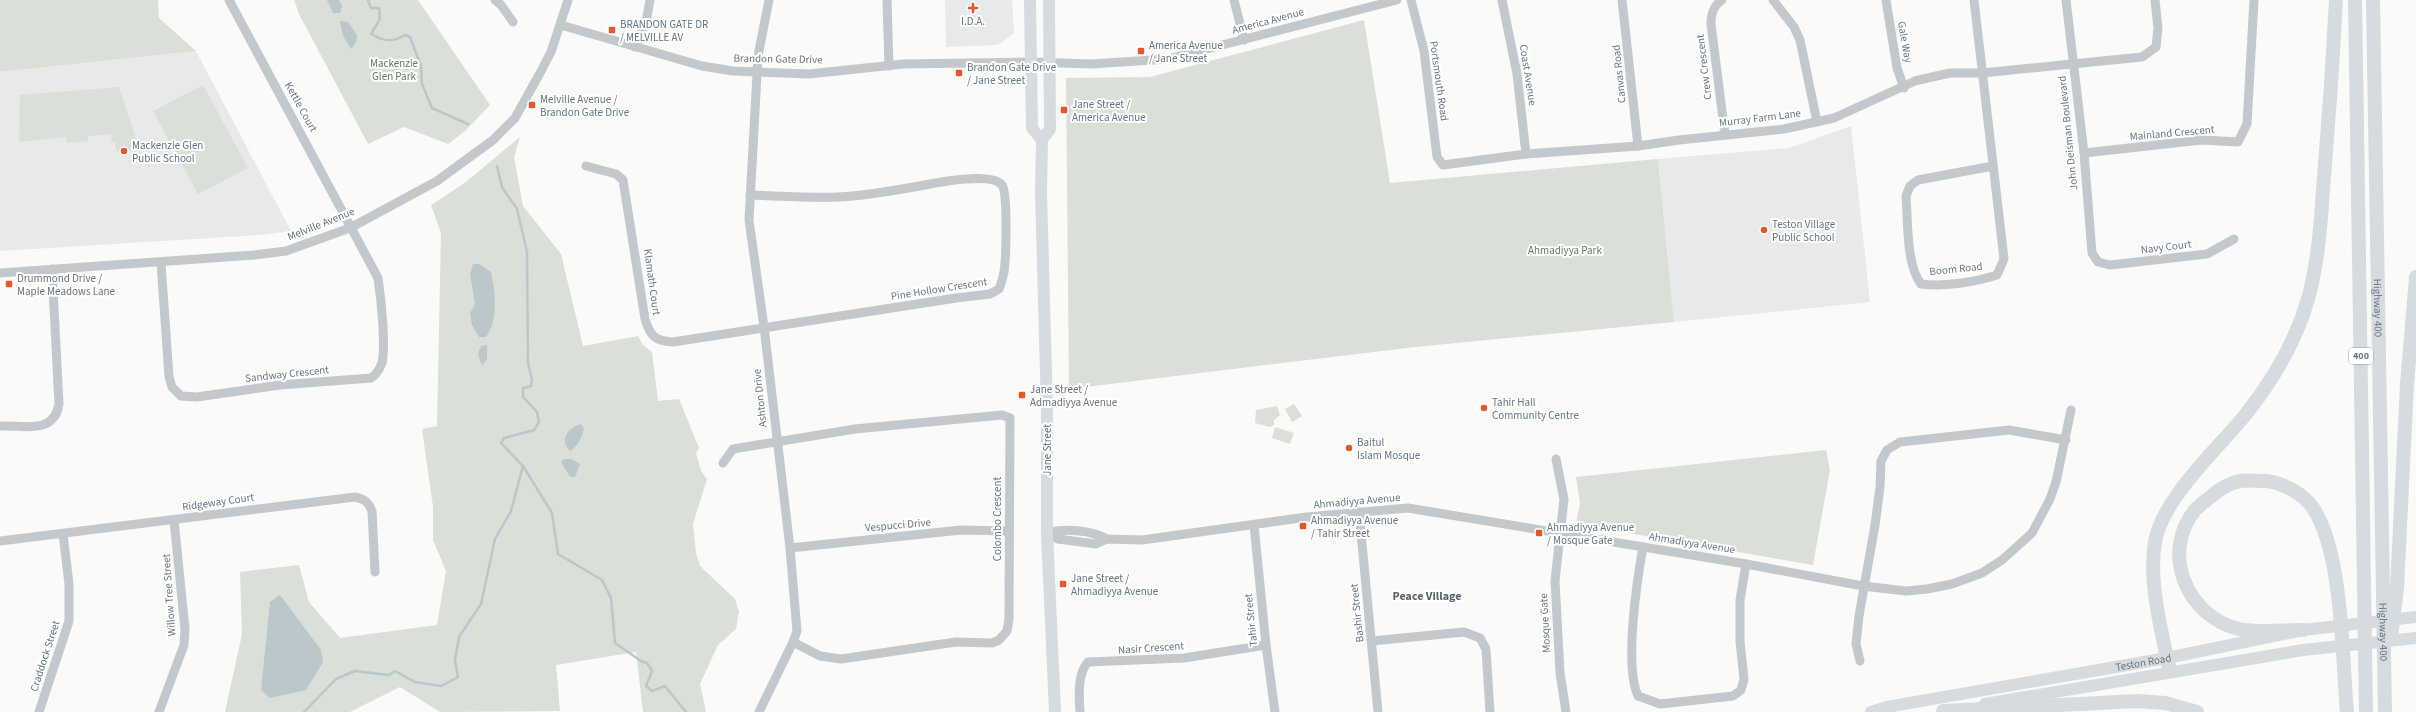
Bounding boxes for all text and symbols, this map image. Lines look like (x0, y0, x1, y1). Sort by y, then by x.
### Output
marker: I.D.A. (968, 3, 978, 13)
street label: America Avenue (1231, 4, 1306, 38)
place label: I.D.A. (961, 14, 985, 29)
place label: BRANDON GATE DR / MELVILLE AV (620, 17, 708, 45)
street label: Gale Way (1894, 20, 1916, 64)
marker: BRANDON GATE DR / MELVILLE AV (607, 25, 617, 35)
street label: Crew Crescent (1693, 33, 1715, 100)
place label: America Avenue / Jane Street (1149, 38, 1223, 66)
street label: Portsmouth Road (1426, 40, 1452, 122)
street label: Coast Avenue (1516, 43, 1540, 107)
street label: Canvas Road (1608, 44, 1630, 104)
marker: America Avenue / Jane Street (1136, 46, 1146, 56)
street label: Brandon Gate Drive (733, 51, 823, 67)
park label: Mackenzie Glen Park (370, 56, 419, 84)
place label: Brandon Gate Drive / Jane Street (967, 60, 1057, 88)
marker: Brandon Gate Drive / Jane Street (954, 68, 964, 78)
street label: John Deisman Boulevard (2055, 75, 2081, 191)
street label: Kettle Court (281, 79, 321, 135)
place label: Melville Avenue / Brandon Gate Drive (540, 92, 630, 120)
place label: Jane Street / America Avenue (1072, 97, 1146, 125)
marker: Melville Avenue / Brandon Gate Drive (527, 100, 537, 110)
marker: Jane Street / America Avenue (1059, 105, 1069, 115)
street label: Murray Farm Lane (1718, 105, 1802, 130)
street label: Mainland Crescent (2129, 122, 2215, 144)
place label: Mackenzie Glen Public School (132, 138, 203, 166)
marker: Mackenzie Glen Public School (119, 146, 129, 156)
street label: Melville Avenue (285, 203, 357, 244)
place label: Teston Village Public School (1772, 217, 1836, 245)
marker: Teston Village Public School (1759, 225, 1769, 235)
street label: Navy Court (2140, 236, 2192, 258)
park label: Ahmadiyya Park (1528, 243, 1602, 258)
street label: Klamath Court (640, 248, 664, 316)
street label: Boom Road (1929, 259, 1983, 279)
place label: Drummond Drive / Maple Meadows Lane (17, 271, 116, 299)
street label: Pine Hollow Crescent (890, 274, 989, 304)
marker: Drummond Drive / Maple Meadows Lane (4, 279, 14, 289)
street label: Highway 400 (2370, 279, 2386, 337)
road number: 400 (2349, 348, 2373, 364)
street label: Sandway Crescent (244, 362, 330, 386)
street label: Ashton Drive (749, 368, 771, 428)
place label: Jane Street / Admadiyya Avenue (1030, 382, 1118, 410)
marker: Jane Street / Admadiyya Avenue (1017, 390, 1027, 400)
place label: Tahir Hall Community Centre (1492, 395, 1579, 423)
marker: Tahir Hall Community Centre (1479, 403, 1489, 413)
street label: Jane Street (1040, 424, 1055, 476)
place label: Baitul Islam Mosque (1357, 435, 1421, 463)
marker: Baitul Islam Mosque (1344, 443, 1354, 453)
street label: Colombo Crescent (990, 477, 1005, 561)
street label: Ridgeway Court (181, 489, 255, 514)
street label: Ahmadiyya Avenue (1313, 490, 1402, 512)
place label: Ahmadiyya Avenue / Tahir Street (1311, 513, 1399, 541)
street label: Vespucci Drive (864, 515, 932, 535)
place label: Ahmadiyya Avenue / Mosque Gate (1547, 520, 1635, 548)
marker: Ahmadiyya Avenue / Tahir Street (1298, 521, 1308, 531)
marker: Ahmadiyya Avenue / Mosque Gate (1534, 528, 1544, 538)
street label: Ahmadiyya Avenue (1648, 529, 1737, 557)
street label: Willow Tree Street (159, 553, 179, 637)
place label: Jane Street / Ahmadiyya Avenue (1071, 571, 1159, 599)
marker: Jane Street / Ahmadiyya Avenue (1058, 579, 1068, 589)
street label: Bashir Street (1346, 583, 1368, 643)
district label: Peace Village (1393, 588, 1461, 605)
street label: Mosque Gate (1536, 592, 1554, 653)
street label: Tahir Street (1241, 593, 1261, 647)
street label: Highway 400 (2376, 603, 2392, 661)
street label: Craddock Street (26, 618, 64, 693)
street label: Nasir Crescent (1118, 638, 1185, 658)
street label: Teston Road (2114, 650, 2173, 674)

